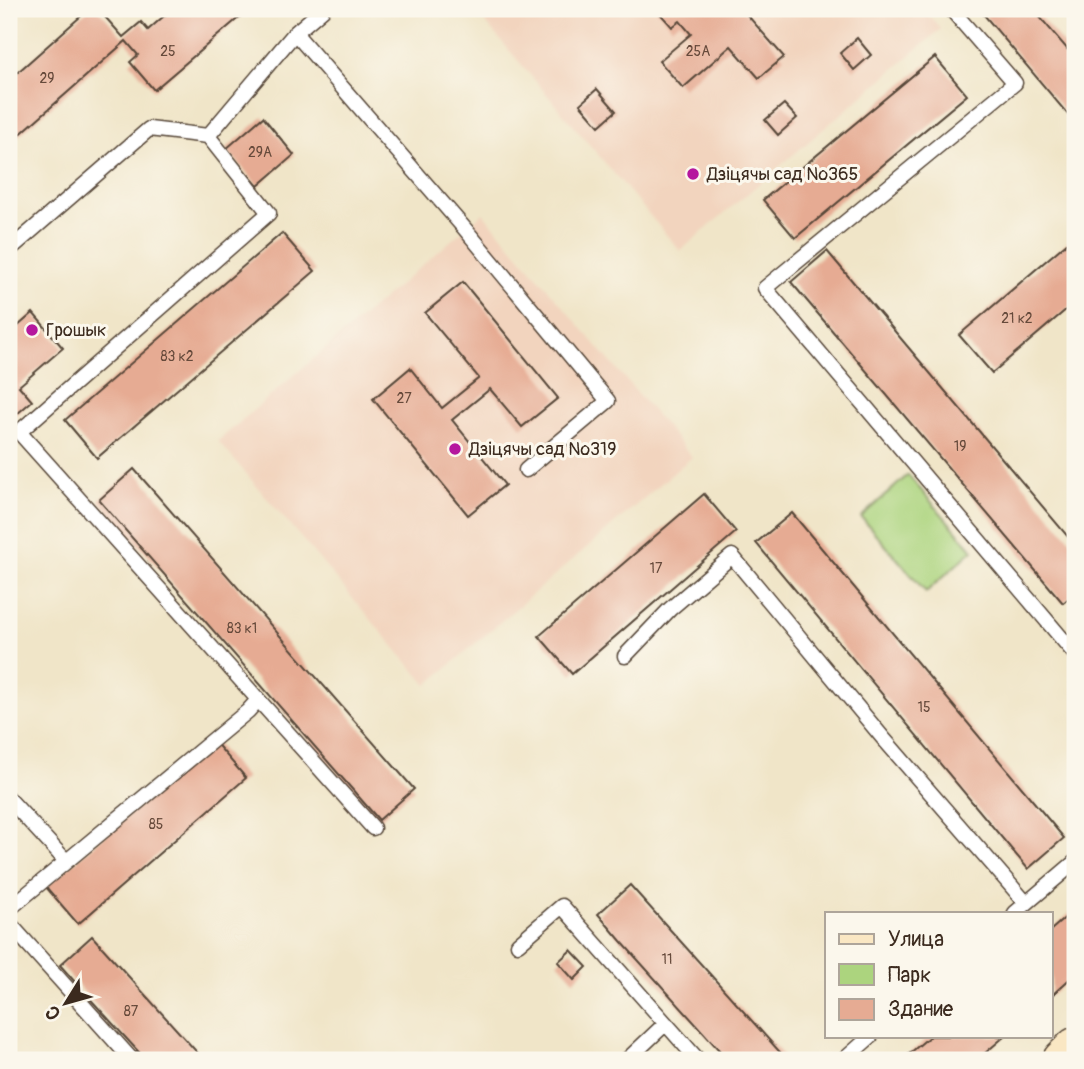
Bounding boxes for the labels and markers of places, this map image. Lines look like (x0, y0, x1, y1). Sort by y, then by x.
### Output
place label: Дзіцячы сад №365 (706, 163, 858, 186)
marker: Дзіцячы сад №365 (685, 166, 701, 182)
place label: Грошык (46, 319, 106, 342)
marker: Грошык (24, 322, 40, 338)
place label: Дзіцячы сад №319 (468, 438, 616, 461)
marker: Дзіцячы сад №319 (447, 441, 463, 457)

